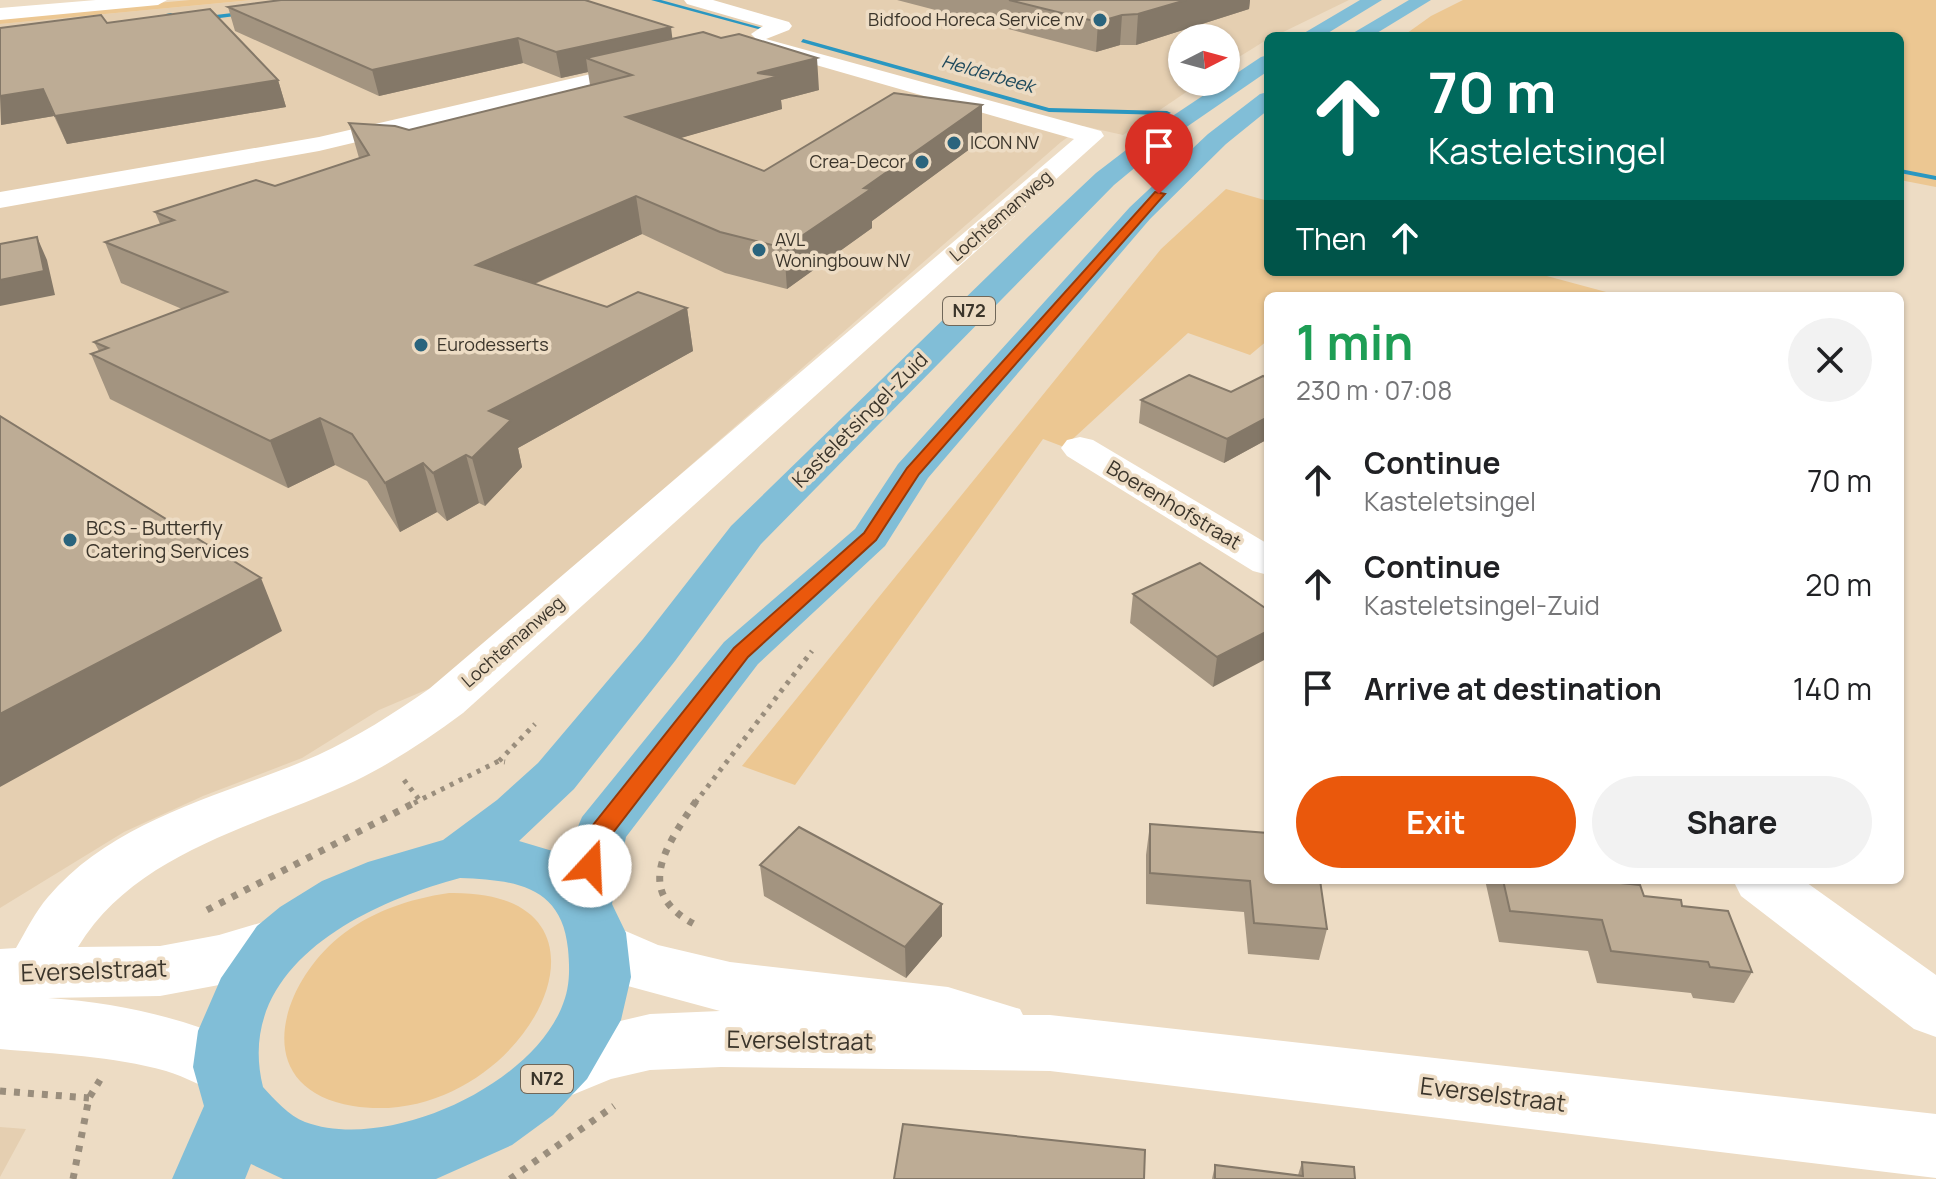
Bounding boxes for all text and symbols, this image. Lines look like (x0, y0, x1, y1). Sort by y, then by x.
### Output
place label: Bidfood Horeca Service nv (868, 7, 1084, 31)
marker: Bidfood Horeca Service nv (1091, 11, 1109, 29)
north arrow (1168, 24, 1240, 96)
map controls (1168, 24, 1240, 96)
water label: Helderbeek (939, 48, 1040, 99)
text: 70 m (1428, 53, 1556, 130)
icon: ahead (1296, 64, 1400, 168)
pin (1125, 112, 1193, 194)
icon: arrive (1137, 124, 1181, 168)
text: Kasteletsingel (1428, 126, 1666, 175)
place label: ICON NV (970, 130, 1039, 154)
marker: ICON NV (945, 134, 963, 152)
place label: Crea-Decor (809, 149, 907, 173)
marker: Crea-Decor (913, 153, 931, 171)
street label: Lochtemanweg (944, 164, 1057, 266)
icon: ahead (1383, 216, 1427, 260)
text: Then (1296, 218, 1367, 259)
place label: AVL Woningbouw NV (775, 227, 910, 272)
marker: AVL Woningbouw NV (750, 241, 768, 259)
road number: N72 (943, 297, 995, 325)
text: 1 min (1296, 309, 1413, 374)
button: close (1788, 318, 1872, 402)
place label: Eurodesserts (437, 332, 549, 356)
marker: Eurodesserts (412, 336, 430, 354)
street label: Kasteletsingel-Zuid (786, 346, 933, 493)
text: 230 m · 07:08 (1296, 372, 1452, 408)
text: Continue (1364, 442, 1500, 483)
street label: Boerenhofstraat (1102, 454, 1247, 555)
icon: ahead (1296, 458, 1340, 502)
text: 70 m (1807, 460, 1872, 501)
text: Kasteletsingel (1364, 483, 1536, 519)
place label: BCS - Butterfly Catering Services (86, 514, 249, 564)
marker: BCS - Butterfly Catering Services (61, 531, 79, 549)
text: Continue (1364, 546, 1500, 587)
icon: ahead (1296, 562, 1340, 606)
text: 20 m (1805, 564, 1872, 605)
text: Kasteletsingel-Zuid (1364, 587, 1600, 623)
street label: Lochtemanweg (456, 590, 569, 692)
icon: arrive (1296, 666, 1340, 710)
text: Arrive at destination (1364, 668, 1662, 709)
text: 140 m (1793, 668, 1872, 709)
button: Exit (1296, 776, 1576, 868)
button: Share (1592, 776, 1872, 868)
position arrow (548, 824, 632, 908)
street label: Everselstraat (20, 950, 168, 989)
street label: Everselstraat (726, 1022, 874, 1057)
road number: N72 (521, 1065, 573, 1093)
street label: Everselstraat (1418, 1068, 1568, 1119)

